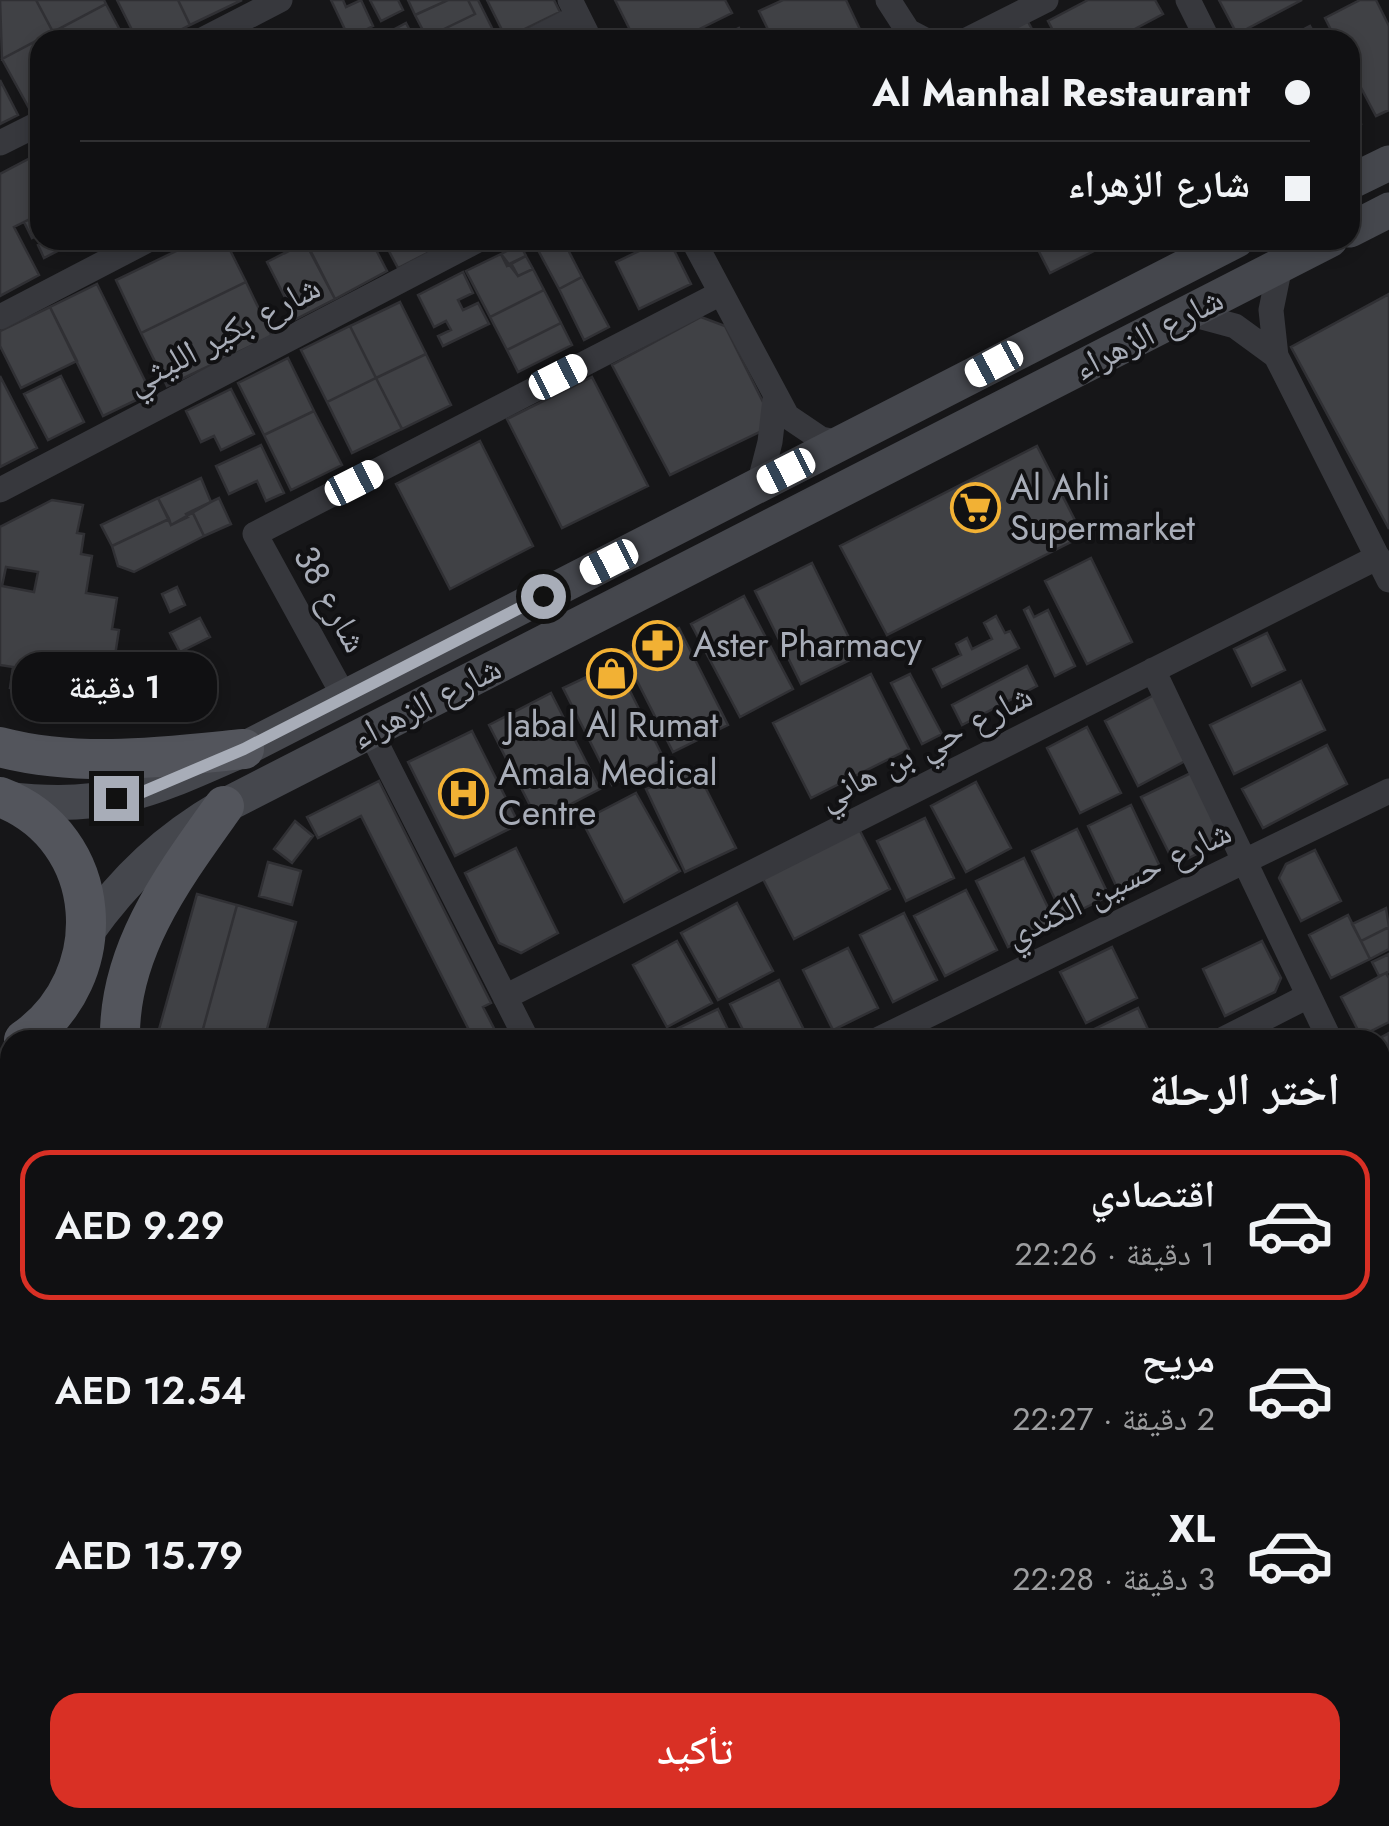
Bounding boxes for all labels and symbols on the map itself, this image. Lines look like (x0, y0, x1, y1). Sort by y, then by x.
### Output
street label: شارع بكير الليثي (117, 262, 330, 409)
street label: شارع الزهراء (1064, 274, 1232, 392)
car (960, 337, 1028, 391)
car (524, 350, 592, 404)
car (752, 444, 820, 498)
car (320, 456, 388, 510)
place label: Al Ahli Supermarket (1010, 463, 1196, 553)
supermarket icon: Al Ahli Supermarket (949, 482, 1001, 534)
car (575, 535, 643, 589)
street label: شارع 38 (281, 536, 381, 662)
route start (521, 574, 566, 619)
pharmacy icon: Aster Pharmacy (632, 619, 684, 671)
place label: Aster Pharmacy (693, 620, 922, 670)
street label: شارع الزهراء (342, 643, 510, 761)
shop icon: Jabal Al Rumat (586, 647, 638, 699)
callout: 1 دقيقة (13, 653, 218, 723)
street label: شارع حي بن هاني (809, 670, 1042, 824)
place label: Jabal Al Rumat (502, 700, 719, 750)
place label: Amala Medical Centre (498, 748, 718, 838)
hospital icon: Amala Medical Centre (437, 767, 489, 819)
route end (94, 776, 139, 821)
street label: شارع حسين الكندي (996, 807, 1241, 962)

